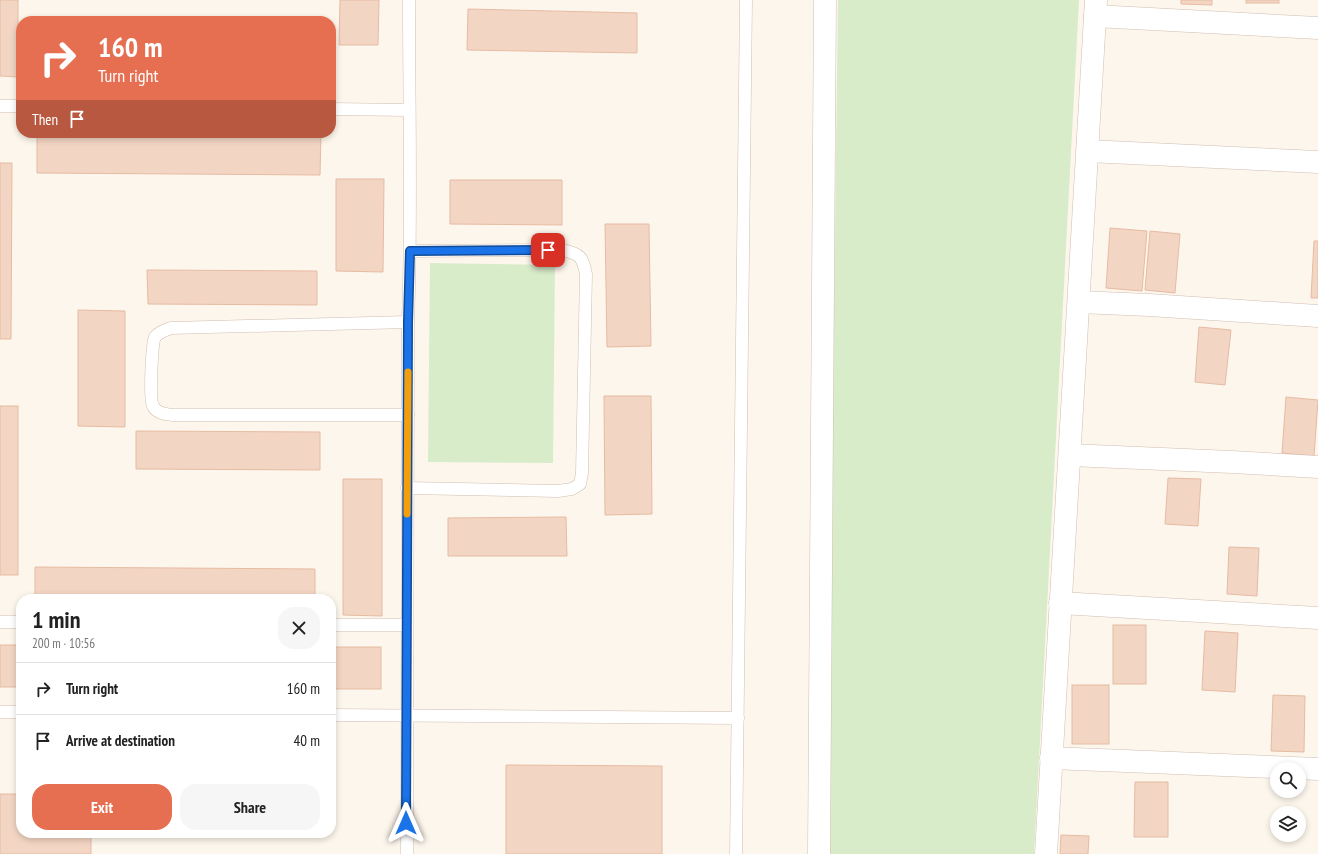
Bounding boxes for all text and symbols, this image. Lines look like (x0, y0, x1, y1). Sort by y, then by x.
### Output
text: 160 m (98, 28, 162, 65)
icon: right (32, 32, 84, 84)
text: Turn right (98, 64, 158, 87)
icon: arrive (66, 108, 88, 130)
text: Then (32, 110, 58, 129)
pin (531, 233, 565, 267)
icon: arrive (537, 239, 559, 261)
text: 1 min (32, 604, 80, 635)
button: close (278, 607, 320, 649)
text: 200 m · 10:56 (32, 635, 95, 652)
icon: right (32, 678, 54, 700)
text: Turn right (66, 679, 118, 698)
text: 160 m (287, 679, 320, 698)
icon: arrive (32, 730, 54, 752)
text: Arrive at destination (66, 731, 175, 750)
text: 40 m (294, 731, 320, 750)
map controls (1270, 762, 1306, 842)
button: search (1270, 762, 1306, 798)
button: Exit (32, 784, 172, 830)
button: Share (180, 784, 320, 830)
position arrow (385, 802, 427, 844)
button: layers (1270, 806, 1306, 842)

